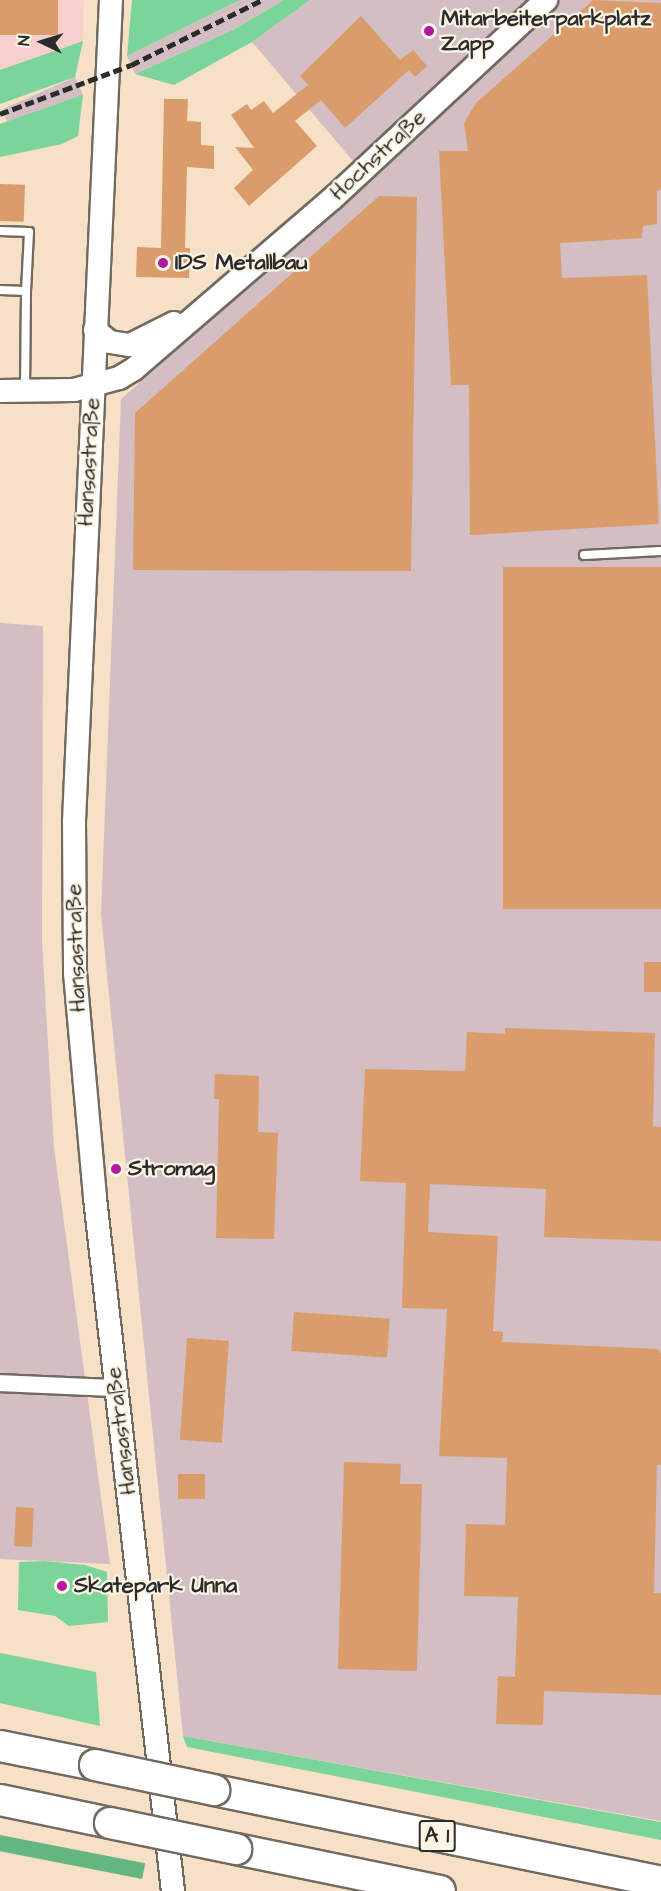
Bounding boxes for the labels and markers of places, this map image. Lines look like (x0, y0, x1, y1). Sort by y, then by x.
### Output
place label: Mitarbeiterparkplatz Zapp (441, 5, 651, 56)
marker: Mitarbeiterparkplatz Zapp (422, 24, 436, 38)
place label: IDS Metallbau (175, 250, 307, 276)
marker: IDS Metallbau (156, 256, 170, 270)
place label: Stromag (128, 1156, 215, 1182)
marker: Stromag (109, 1162, 123, 1176)
place label: Skatepark Unna (74, 1573, 237, 1599)
marker: Skatepark Unna (55, 1579, 69, 1593)

